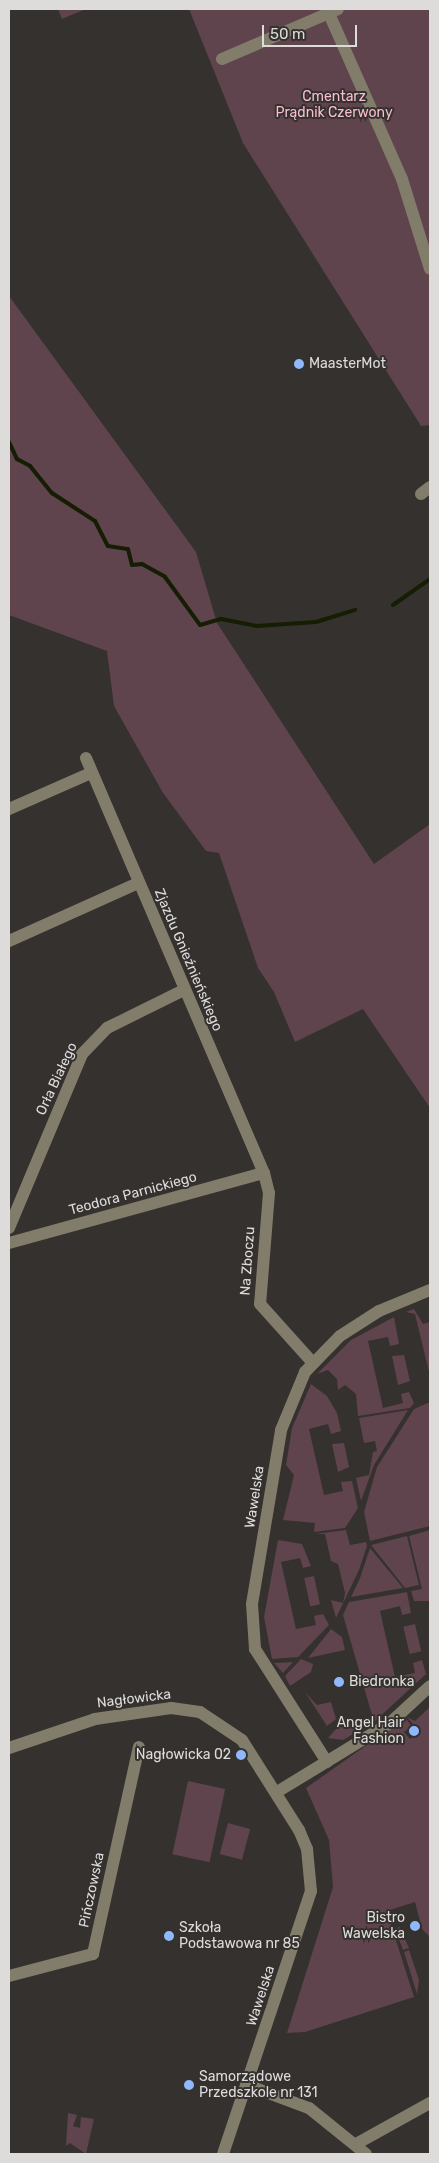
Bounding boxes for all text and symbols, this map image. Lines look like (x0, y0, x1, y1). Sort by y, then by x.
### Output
scale bar (264, 15, 359, 47)
text: 50 m (270, 25, 305, 43)
park label: Cmentarz Prądnik Czerwony (275, 89, 393, 121)
place label: MaasterMot (309, 356, 386, 372)
marker: MaasterMot (293, 358, 305, 370)
street label: Zjazdu Gnieźnieńskiego (150, 886, 226, 1034)
street label: Orła Białego (33, 1040, 81, 1118)
street label: Teodora Parnickiego (67, 1169, 199, 1219)
street label: Na Zboczu (237, 1226, 259, 1296)
street label: Wawelska (242, 1465, 268, 1529)
place label: Biedronka (349, 1674, 414, 1690)
marker: Biedronka (333, 1676, 345, 1688)
street label: Nagłowicka (96, 1686, 172, 1712)
place label: Angel Hair Fashion (337, 1715, 404, 1748)
marker: Angel Hair Fashion (408, 1725, 420, 1737)
place label: Nagłowicka 02 (136, 1747, 231, 1763)
marker: Nagłowicka 02 (235, 1749, 247, 1761)
street label: Pińczowska (76, 1851, 108, 1929)
place label: Bistro Wawelska (342, 1910, 405, 1942)
place label: Szkoła Podstawowa nr 85 (179, 1920, 300, 1952)
marker: Bistro Wawelska (409, 1920, 421, 1932)
marker: Szkoła Podstawowa nr 85 (163, 1930, 175, 1942)
street label: Wawelska (243, 1964, 279, 2028)
place label: Samorządowe Przedszkole nr 131 (199, 2069, 318, 2102)
marker: Samorządowe Przedszkole nr 131 (183, 2079, 195, 2091)

